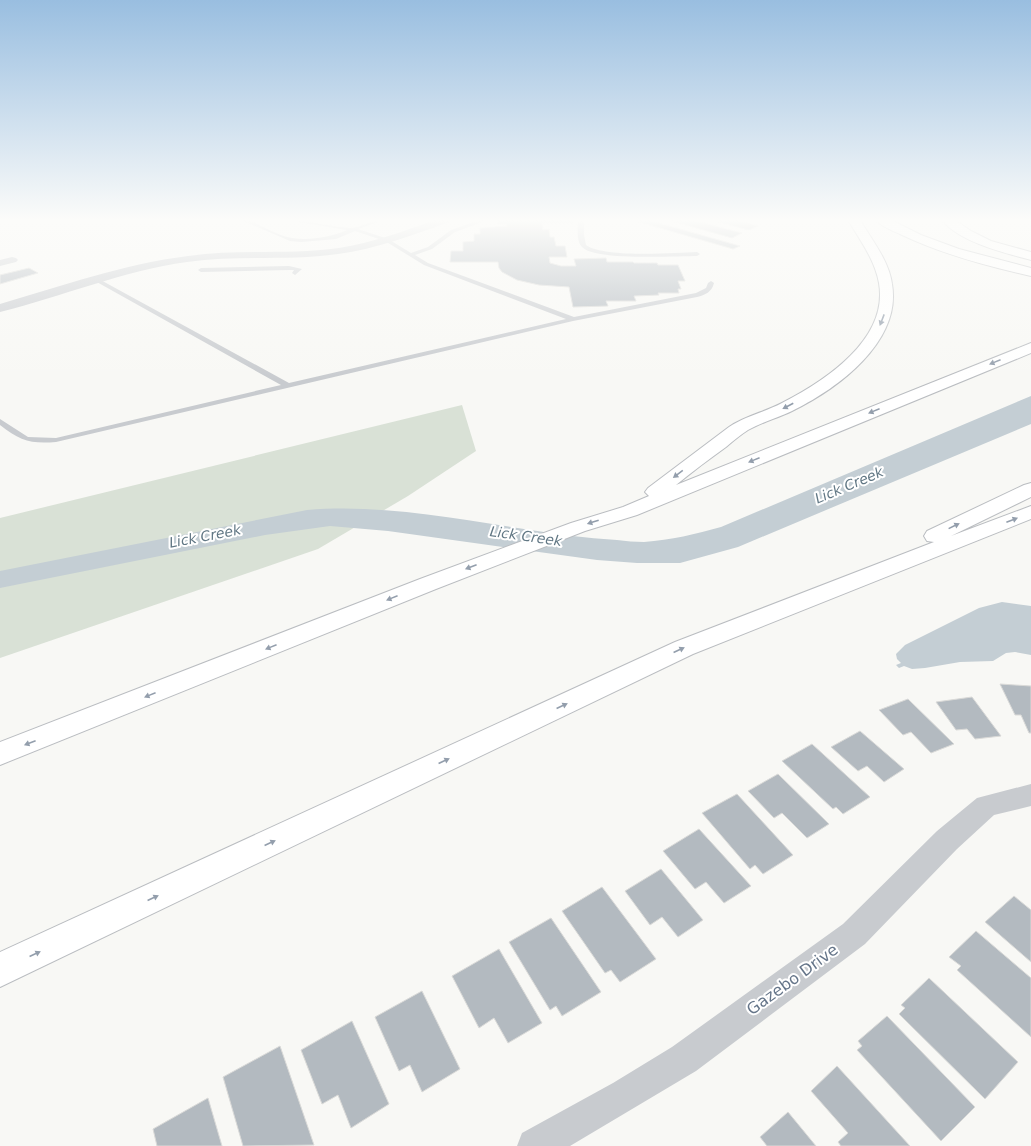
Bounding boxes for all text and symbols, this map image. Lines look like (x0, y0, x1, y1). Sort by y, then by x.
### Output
one-way arrow (879, 315, 885, 327)
one-way arrow (988, 360, 1000, 366)
one-way arrow (782, 402, 794, 409)
one-way arrow (868, 409, 880, 415)
one-way arrow (747, 458, 759, 464)
water label: Lick Creek (812, 463, 886, 507)
one-way arrow (673, 470, 684, 478)
one-way arrow (1006, 516, 1018, 522)
one-way arrow (586, 520, 598, 526)
water label: Lick Creek (168, 521, 243, 551)
water label: Lick Creek (489, 523, 564, 549)
one-way arrow (948, 523, 959, 529)
one-way arrow (464, 565, 476, 571)
one-way arrow (385, 596, 397, 602)
one-way arrow (265, 644, 277, 650)
one-way arrow (673, 647, 685, 653)
one-way arrow (144, 692, 156, 698)
one-way arrow (556, 703, 567, 709)
one-way arrow (23, 741, 35, 747)
one-way arrow (438, 758, 450, 764)
one-way arrow (265, 840, 276, 846)
one-way arrow (147, 895, 159, 901)
street label: Gazebo Drive (743, 940, 842, 1019)
one-way arrow (30, 951, 41, 957)

